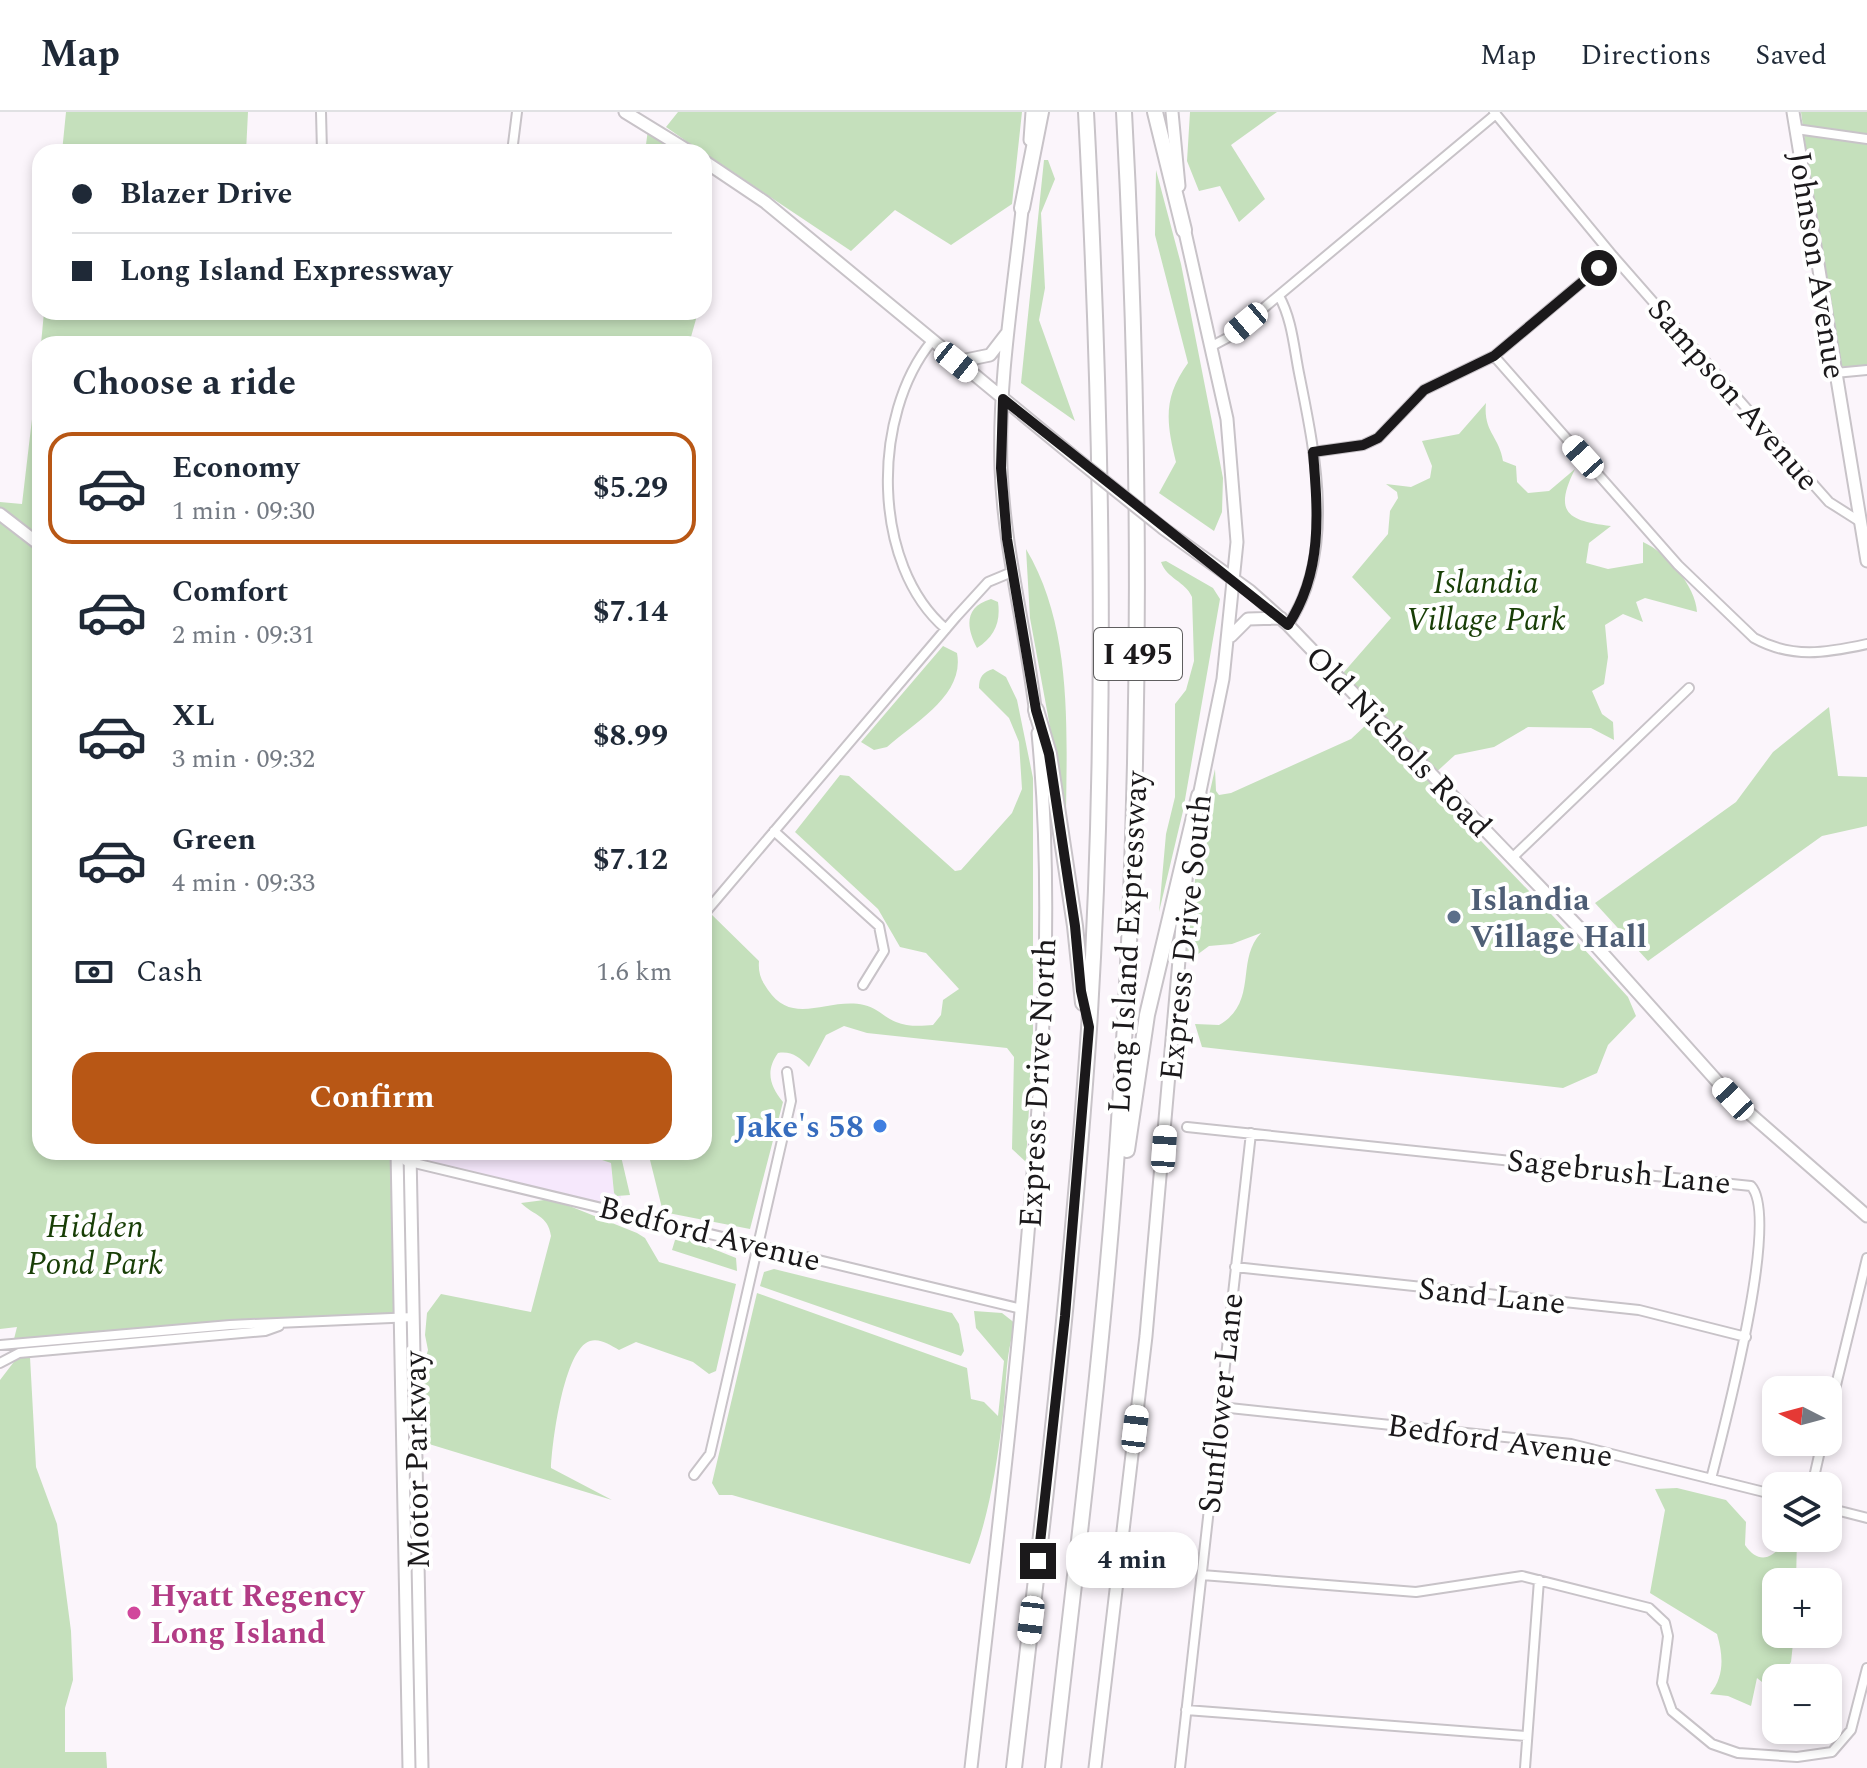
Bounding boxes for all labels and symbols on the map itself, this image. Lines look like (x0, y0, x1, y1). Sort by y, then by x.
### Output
street label: Johnson Avenue (1774, 148, 1859, 383)
route start (1581, 250, 1617, 286)
street label: Sampson Avenue (1635, 287, 1831, 502)
car (1220, 298, 1272, 348)
car (930, 338, 982, 386)
car (1558, 431, 1608, 483)
park label: Islandia Village Park (1406, 559, 1566, 645)
road number: I 495 (1094, 628, 1182, 680)
street label: Old Nichols Road (1293, 635, 1503, 849)
street label: Long Island Expressway (1095, 768, 1162, 1114)
street label: Express Drive South (1147, 792, 1226, 1083)
place label: Islandia Village Hall (1470, 876, 1647, 962)
marker: Islandia Village Hall (1445, 908, 1463, 926)
street label: Express Drive North (1006, 937, 1071, 1229)
car (1708, 1073, 1758, 1125)
place label: Jake's 58 (734, 1103, 864, 1152)
marker: Jake's 58 (871, 1117, 889, 1135)
car (1150, 1124, 1178, 1174)
street label: Sagebrush Lane (1505, 1136, 1733, 1209)
street label: Bedford Avenue (593, 1183, 826, 1286)
park label: Hidden Pond Park (27, 1203, 163, 1289)
street label: Sand Lane (1416, 1264, 1568, 1329)
street label: Sunflower Lane (1186, 1291, 1257, 1516)
street label: Motor Parkway (391, 1349, 444, 1569)
north arrow (1762, 1376, 1842, 1456)
street label: Bedford Avenue (1384, 1401, 1616, 1482)
car (1120, 1404, 1150, 1454)
callout: 4 min (1066, 1533, 1198, 1589)
route end (1020, 1543, 1056, 1579)
place label: Hyatt Regency Long Island (150, 1572, 366, 1658)
car (1016, 1595, 1046, 1645)
marker: Hyatt Regency Long Island (125, 1604, 143, 1622)

